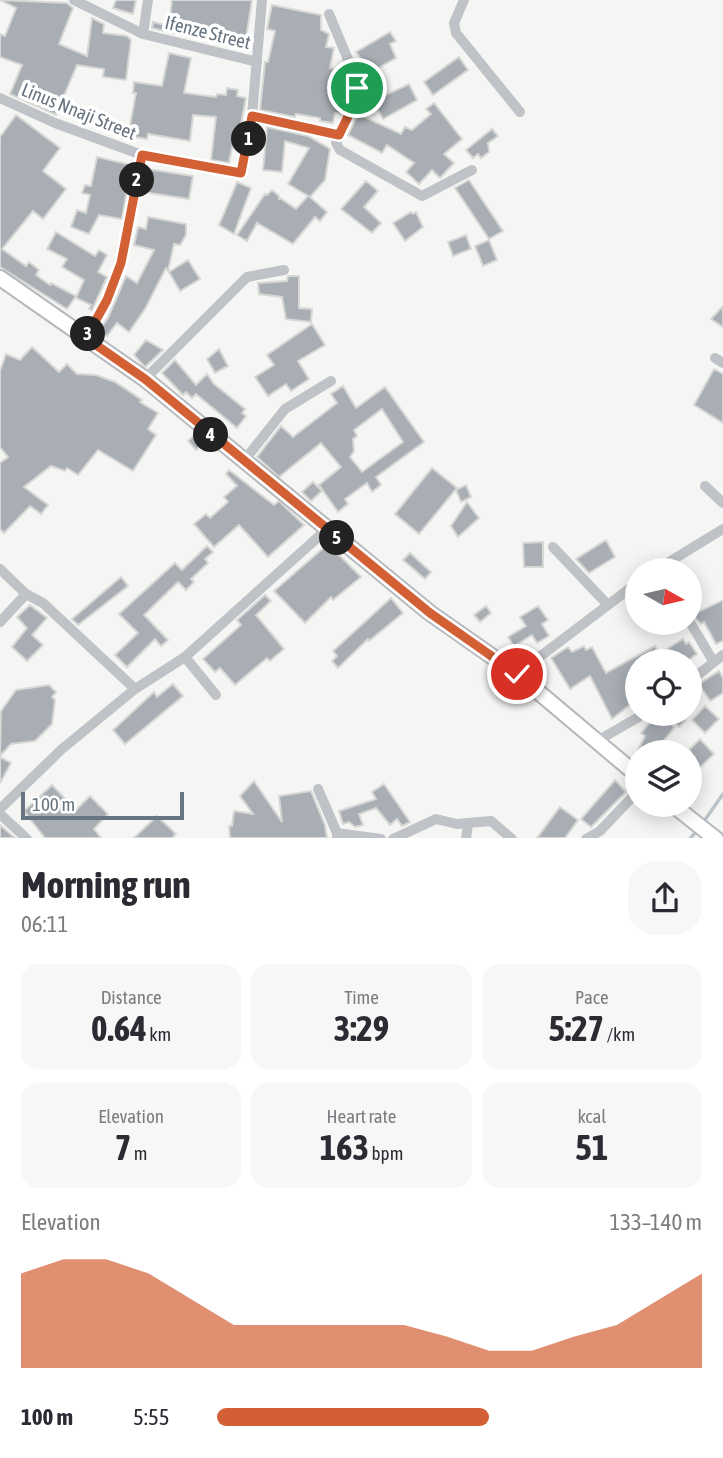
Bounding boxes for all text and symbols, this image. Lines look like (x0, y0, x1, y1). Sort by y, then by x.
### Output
street label: Ifenze Street (163, 11, 253, 53)
pin (327, 58, 387, 118)
icon: arrive (338, 69, 376, 107)
street label: Linus Nnaji Street (18, 78, 140, 144)
pin: 1 (232, 122, 266, 156)
text: 1 (244, 127, 253, 149)
pin: 2 (120, 162, 154, 198)
text: 2 (132, 168, 141, 190)
pin: 3 (70, 316, 106, 352)
text: 3 (83, 322, 92, 344)
pin: 4 (194, 418, 228, 452)
text: 4 (206, 423, 215, 445)
pin: 5 (320, 520, 354, 556)
text: 5 (332, 526, 341, 548)
north arrow (625, 558, 702, 635)
map controls (625, 558, 702, 817)
pin (487, 644, 547, 704)
button: locate (625, 649, 702, 726)
icon: check (498, 655, 536, 693)
button: layers (625, 740, 702, 817)
scale bar (21, 790, 184, 821)
text: 100 m (32, 793, 75, 815)
button: share (628, 861, 702, 935)
text: Morning run (21, 863, 191, 906)
text: 06:11 (21, 911, 68, 937)
text: Distance (101, 986, 162, 1008)
text: Time (344, 986, 379, 1008)
text: Pace (575, 986, 609, 1008)
text: 0.64 (91, 1008, 147, 1048)
text: 3:29 (334, 1008, 389, 1048)
text: 5:27 (548, 1008, 604, 1048)
text: km (147, 1023, 171, 1045)
text: /km (604, 1023, 635, 1045)
text: Elevation (98, 1105, 164, 1127)
text: Heart rate (327, 1105, 396, 1127)
text: kcal (577, 1105, 606, 1127)
text: 7 (115, 1127, 131, 1167)
text: 163 (320, 1127, 369, 1167)
text: 51 (575, 1127, 608, 1167)
text: m (131, 1142, 148, 1164)
text: bpm (369, 1142, 403, 1164)
text: Elevation (21, 1209, 101, 1235)
text: 133–140 m (609, 1209, 702, 1235)
text: 100 m (21, 1404, 73, 1430)
text: 5:55 (133, 1404, 170, 1430)

